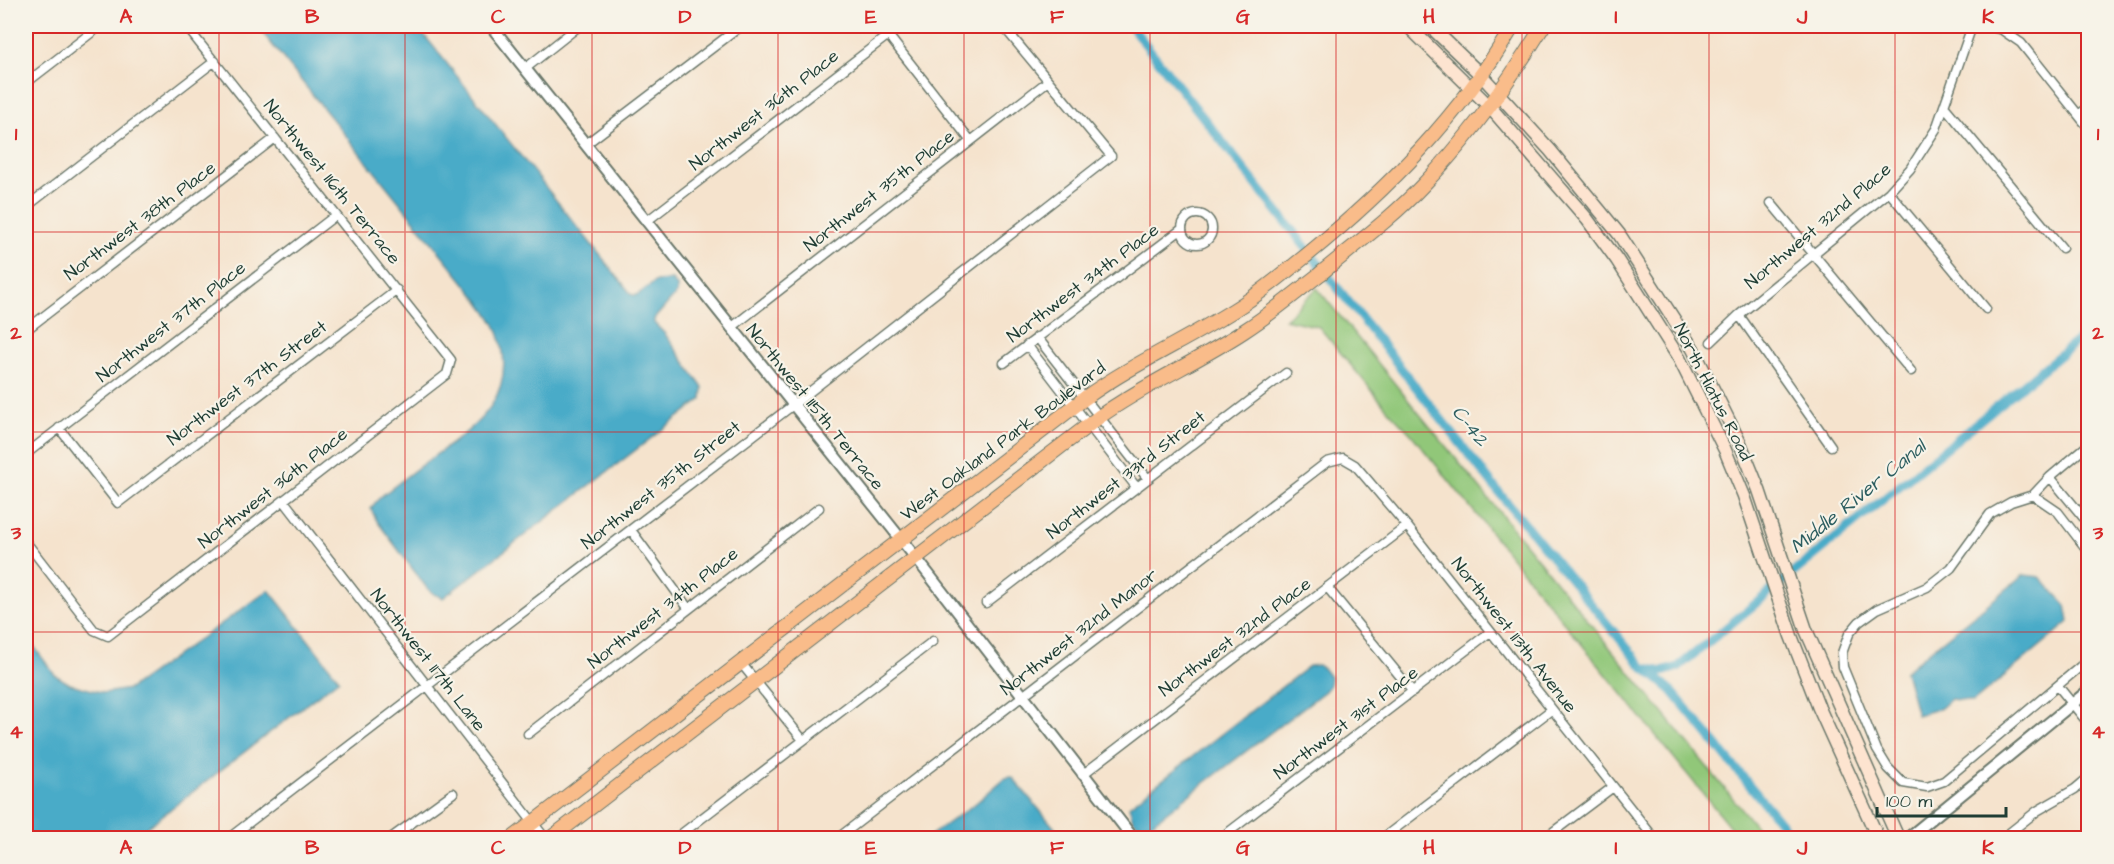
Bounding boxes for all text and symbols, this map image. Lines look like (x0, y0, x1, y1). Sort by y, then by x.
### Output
text: A (120, 3, 133, 31)
text: B (305, 3, 320, 31)
text: C (491, 3, 506, 31)
text: D (679, 3, 692, 31)
text: E (865, 3, 877, 31)
text: F (1050, 3, 1065, 31)
text: G (1236, 3, 1250, 31)
text: H (1423, 3, 1435, 31)
text: I (1614, 3, 1618, 31)
text: J (1796, 3, 1808, 31)
text: K (1982, 3, 1995, 31)
street label: Northwest 36th Place (684, 43, 844, 176)
street label: Northwest 116th Terrace (258, 94, 407, 270)
text: 1 (15, 120, 18, 148)
text: 1 (2097, 120, 2100, 148)
street label: Northwest 35th Place (798, 124, 960, 258)
street label: Northwest 38th Place (59, 155, 221, 286)
street label: Northwest 32nd Place (1739, 157, 1897, 295)
street label: Northwest 34th Place (1002, 217, 1165, 349)
street label: Northwest 37th Place (91, 255, 251, 388)
street label: Northwest 37th Street (162, 314, 333, 452)
text: 2 (9, 319, 22, 347)
street label: Northwest 115th Terrace (740, 319, 890, 496)
street label: North Hiatus Road (1667, 319, 1759, 465)
text: 2 (2091, 319, 2104, 347)
street label: West Oakland Park Boulevard (895, 355, 1111, 527)
water label: C-42 (1445, 399, 1495, 453)
street label: Northwest 33rd Street (1041, 405, 1211, 545)
street label: Northwest 35th Street (576, 414, 747, 555)
street label: Northwest 36th Place (193, 421, 353, 554)
water label: Middle River Canal (1784, 432, 1934, 561)
text: 3 (10, 519, 22, 547)
text: 3 (2092, 519, 2104, 547)
street label: Northwest 34th Place (583, 541, 744, 675)
street label: Northwest 113th Avenue (1445, 552, 1583, 718)
street label: Northwest 32nd Manor (995, 563, 1163, 701)
street label: Northwest 32nd Place (1154, 571, 1317, 703)
street label: Northwest 117th Lane (364, 583, 492, 737)
street label: Northwest 31st Place (1269, 660, 1424, 786)
text: 4 (9, 718, 23, 746)
text: 4 (2091, 718, 2105, 746)
scale bar (1877, 780, 2006, 818)
text: 100 m (1886, 789, 1932, 814)
text: A (120, 834, 133, 862)
text: B (305, 834, 320, 862)
text: C (491, 834, 506, 862)
text: D (679, 834, 692, 862)
text: E (865, 834, 877, 862)
text: F (1050, 834, 1065, 862)
text: G (1236, 834, 1250, 862)
text: H (1423, 834, 1435, 862)
text: I (1614, 834, 1618, 862)
text: J (1796, 834, 1808, 862)
text: K (1982, 834, 1995, 862)

